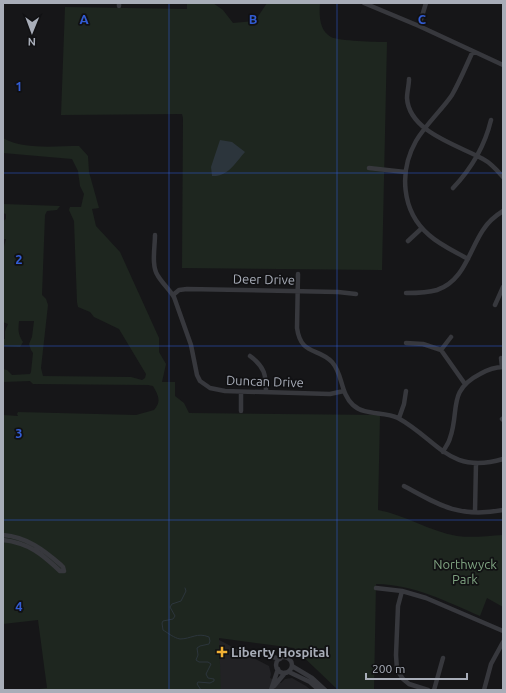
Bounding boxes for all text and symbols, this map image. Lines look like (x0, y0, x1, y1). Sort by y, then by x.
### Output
north arrow (12, 12, 52, 52)
text: A (79, 12, 89, 26)
text: B (249, 12, 258, 26)
text: C (418, 12, 427, 26)
text: N (28, 36, 36, 48)
text: 1 (15, 79, 23, 93)
text: 2 (15, 252, 23, 266)
street label: Deer Drive (233, 271, 295, 287)
street label: Duncan Drive (226, 373, 304, 389)
text: 3 (15, 426, 23, 440)
park label: Northwyck Park (433, 557, 497, 586)
text: 4 (15, 599, 23, 613)
place label: Liberty Hospital (231, 645, 329, 659)
marker: Liberty Hospital (216, 646, 228, 658)
scale bar (366, 655, 467, 681)
text: 200 m (372, 662, 405, 675)

